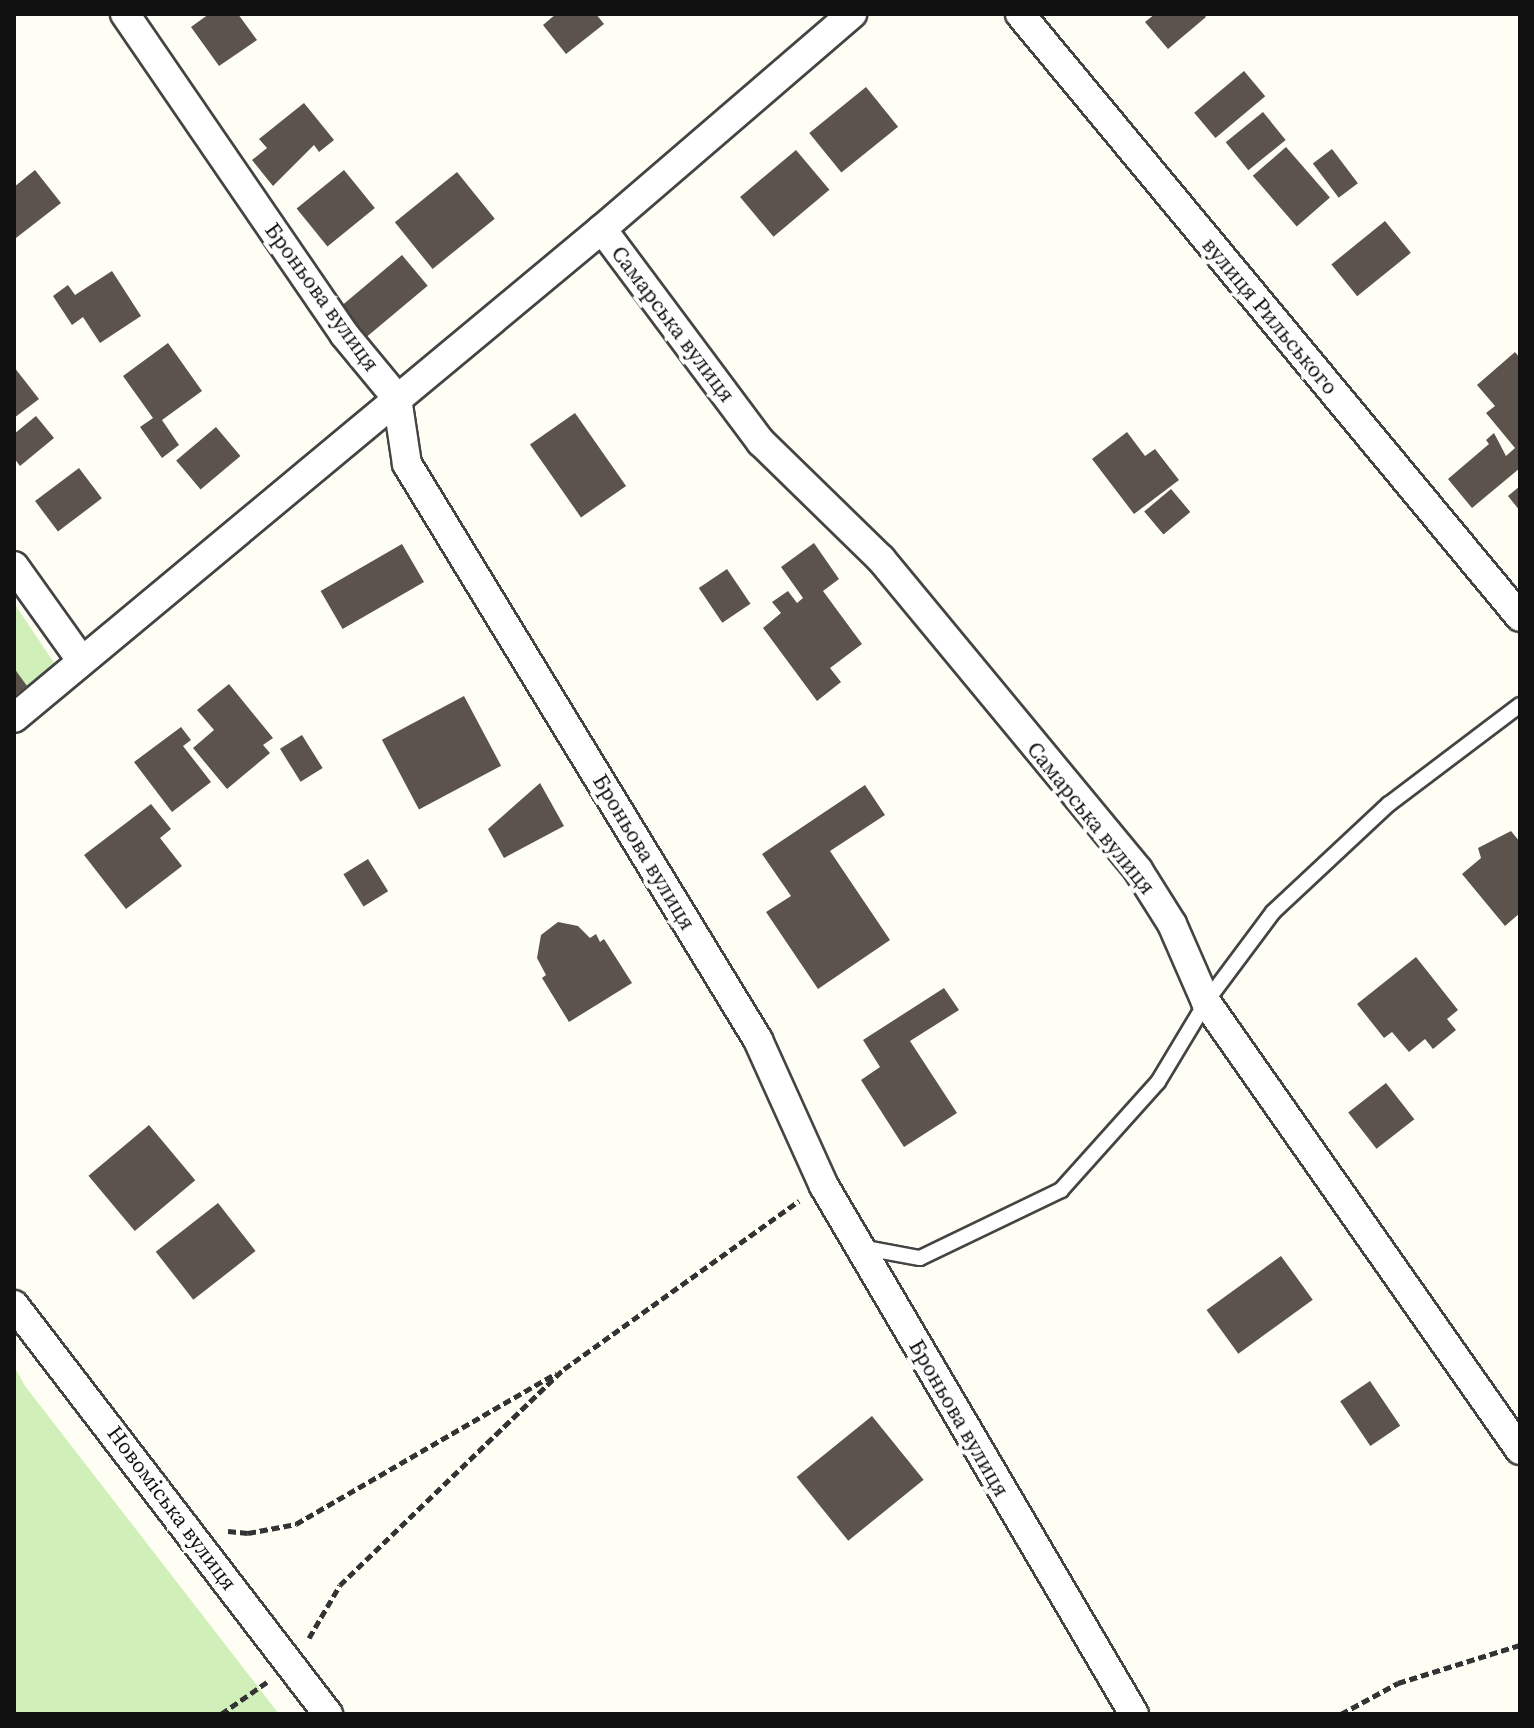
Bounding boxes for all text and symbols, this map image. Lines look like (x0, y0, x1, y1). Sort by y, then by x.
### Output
street label: Броньова вулиця (259, 218, 385, 376)
street label: вулиця Рильського (1197, 232, 1343, 400)
street label: Самарська вулиця (606, 241, 740, 407)
street label: Самарська вулиця (1021, 736, 1161, 900)
street label: Броньова вулиця (587, 769, 701, 935)
street label: Броньова вулиця (903, 1335, 1015, 1501)
street label: Новоміська вулиця (102, 1421, 242, 1595)

